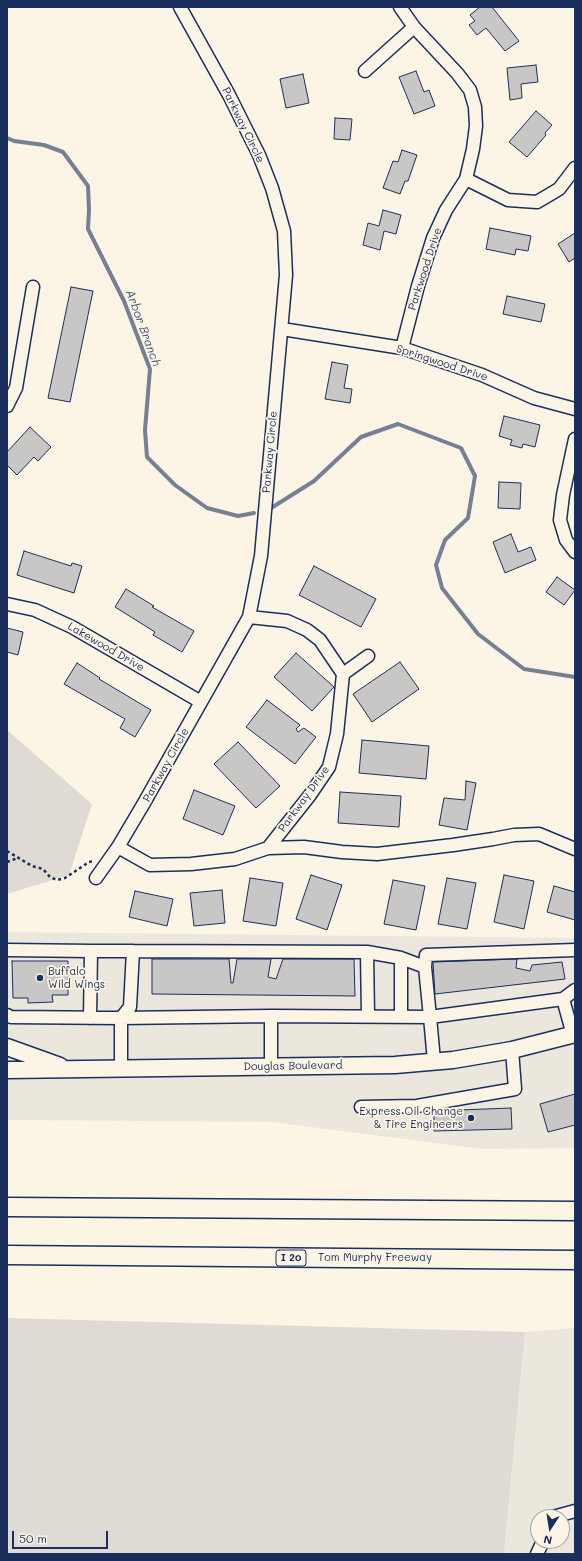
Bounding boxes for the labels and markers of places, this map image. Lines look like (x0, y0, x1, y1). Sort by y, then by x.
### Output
place label: Buffalo Wild Wings (48, 965, 105, 991)
marker: Buffalo Wild Wings (35, 973, 45, 983)
place label: Express Oil Change & Tire Engineers (359, 1105, 463, 1131)
marker: Express Oil Change & Tire Engineers (466, 1113, 476, 1123)

